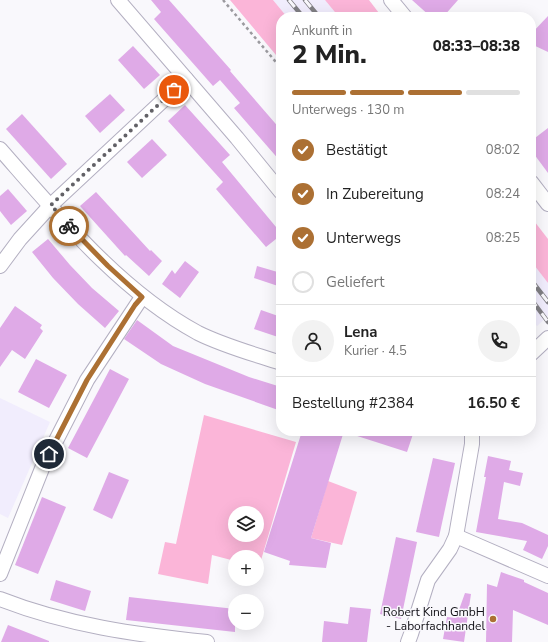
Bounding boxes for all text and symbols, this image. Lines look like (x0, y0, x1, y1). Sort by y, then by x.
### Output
text: Ankunft in (292, 22, 352, 40)
text: 08:33–08:38 (433, 36, 520, 56)
text: 2 Min. (292, 37, 367, 72)
pin (157, 73, 191, 107)
icon: bag (163, 79, 185, 101)
text: Unterwegs · 130 m (292, 101, 404, 119)
icon: check (292, 139, 314, 161)
text: Bestätigt (326, 140, 387, 160)
text: 08:02 (486, 141, 520, 159)
icon: check (292, 183, 314, 205)
text: In Zubereitung (326, 184, 424, 204)
text: 08:24 (486, 185, 520, 203)
courier (49, 206, 89, 246)
icon: bike (58, 215, 80, 237)
icon: check (292, 227, 314, 249)
text: Unterwegs (326, 228, 401, 248)
text: 08:25 (486, 229, 520, 247)
text: Geliefert (326, 272, 385, 292)
button: person (292, 320, 334, 362)
button: phone (478, 320, 520, 362)
text: Lena (344, 322, 377, 342)
text: Kurier · 4.5 (344, 342, 407, 360)
text: Bestellung #2384 (292, 393, 414, 413)
text: 16.50 € (467, 393, 520, 413)
pin (32, 437, 66, 471)
icon: home (38, 443, 60, 465)
map controls (228, 506, 264, 630)
button: layers (228, 506, 264, 542)
button: + (228, 550, 264, 586)
button: − (228, 594, 264, 630)
place label: Robert Kind GmbH - Laborfachhandel (383, 604, 485, 634)
marker: Robert Kind GmbH - Laborfachhandel (488, 614, 498, 624)

